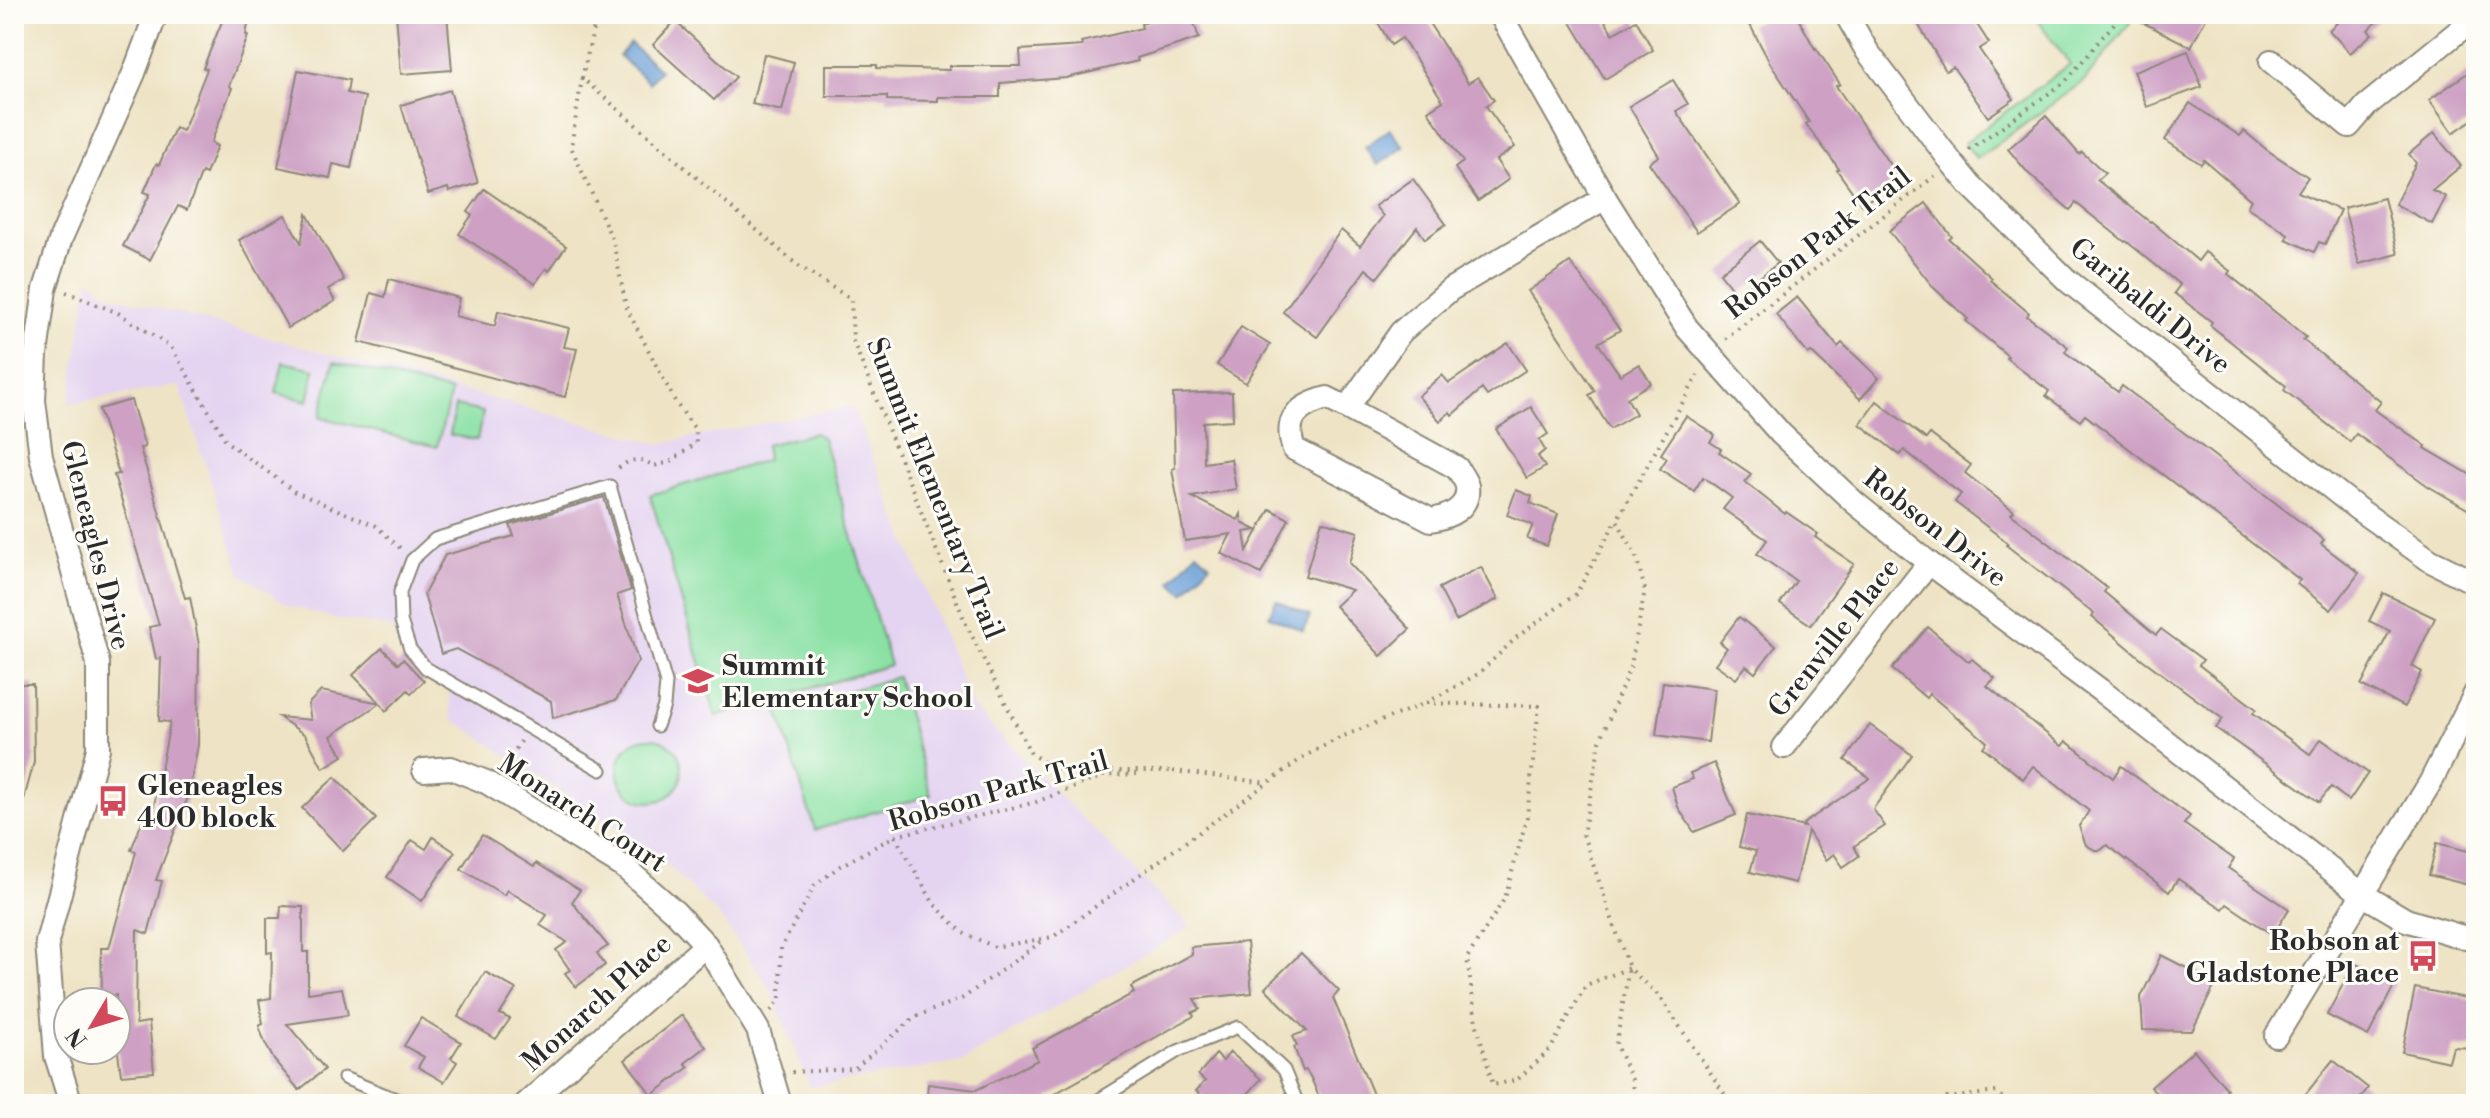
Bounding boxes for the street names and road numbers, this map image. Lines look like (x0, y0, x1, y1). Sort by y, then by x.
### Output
street label: Robson Park Trail (1718, 159, 1918, 327)
street label: Garibaldi Drive (2062, 230, 2238, 382)
street label: Summit Elementary Trail (858, 333, 1011, 644)
street label: Gleneagles Drive (53, 437, 138, 654)
street label: Robson Drive (1856, 461, 2014, 595)
street label: Grenville Place (1761, 551, 1907, 725)
street label: Robson Park Trail (884, 743, 1113, 840)
street label: Monarch Court (492, 746, 673, 881)
street label: Monarch Place (515, 927, 679, 1079)

